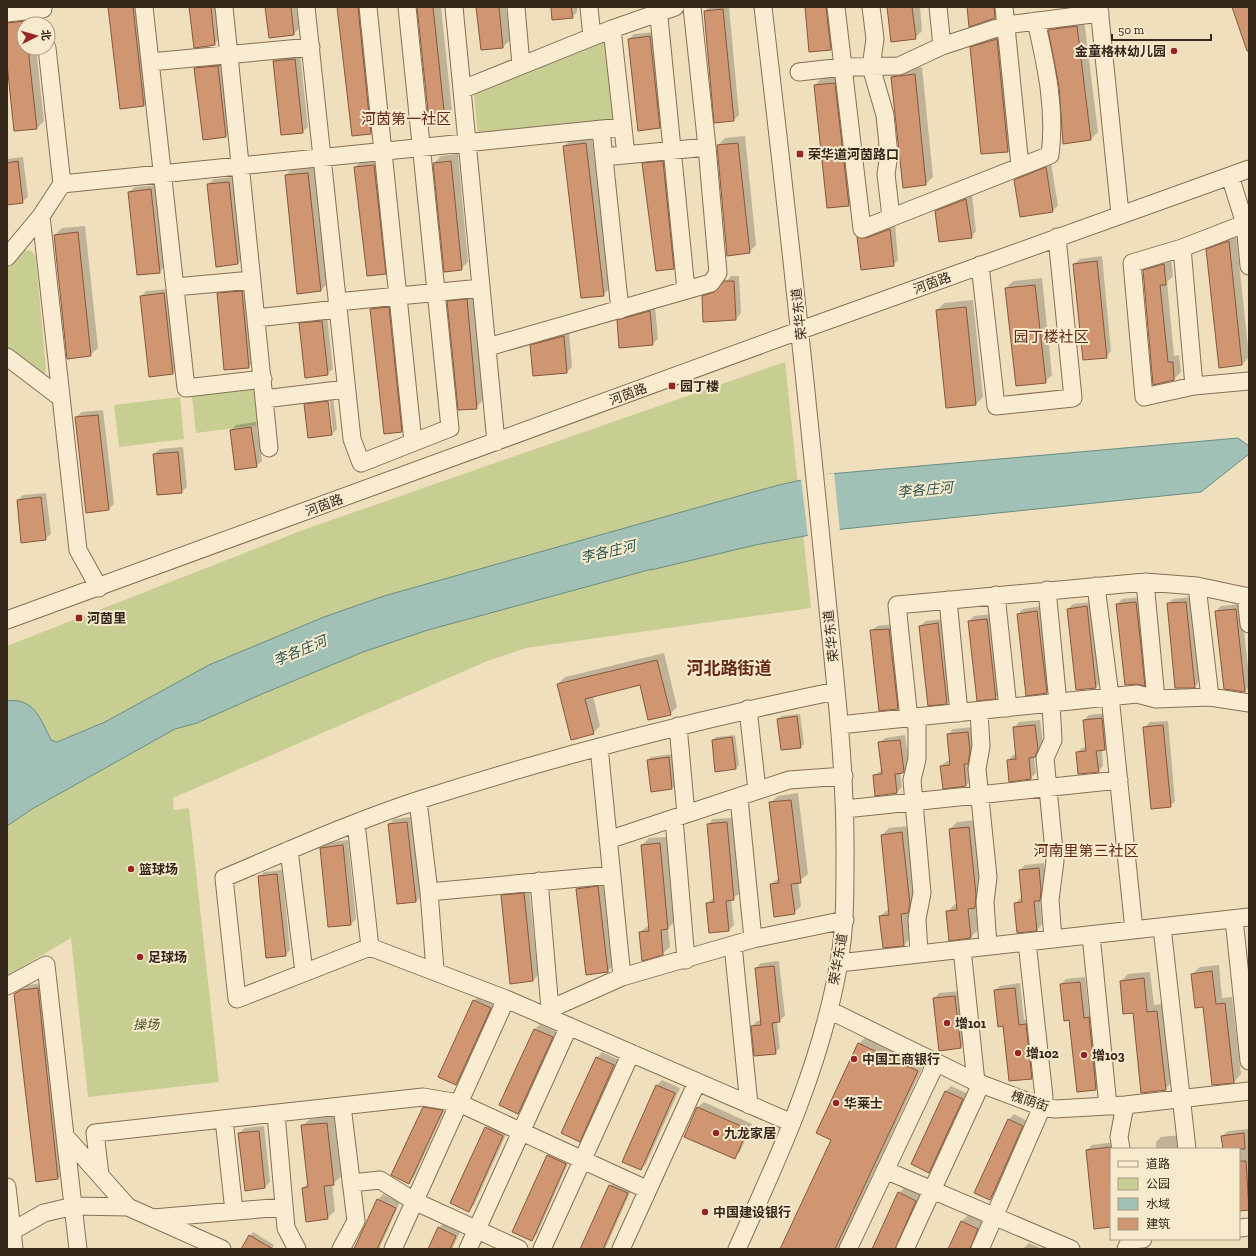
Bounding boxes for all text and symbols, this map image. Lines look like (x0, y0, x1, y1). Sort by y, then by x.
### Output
north arrow (16, 16, 56, 56)
scale bar (1112, 16, 1211, 42)
text: 50 m (1118, 23, 1145, 37)
text: 北 (38, 29, 52, 41)
place label: 金童格林幼儿园 (1075, 44, 1166, 59)
marker: 金童格林幼儿园 (1169, 46, 1179, 56)
district label: 河茵第一社区 (361, 110, 451, 128)
place label: 荣华道河茵路口 (808, 147, 899, 162)
marker: 荣华道河茵路口 (795, 149, 805, 159)
street label: 河茵路 (911, 269, 953, 297)
street label: 荣华东道 (789, 287, 809, 341)
district label: 园丁楼社区 (1013, 328, 1089, 346)
place label: 园丁楼 (680, 379, 719, 394)
street label: 河茵路 (607, 380, 649, 408)
marker: 园丁楼 (667, 381, 677, 391)
water label: 李各庄河 (896, 479, 957, 501)
street label: 河茵路 (303, 491, 345, 519)
water label: 李各庄河 (579, 537, 640, 567)
street label: 荣华东道 (821, 609, 841, 663)
place label: 河茵里 (87, 611, 126, 626)
marker: 河茵里 (74, 613, 84, 623)
water label: 李各庄河 (271, 631, 332, 670)
district label: 河北路街道 (687, 658, 772, 678)
district label: 河南里第三社区 (1033, 842, 1139, 860)
place label: 篮球场 (139, 862, 178, 877)
marker: 篮球场 (126, 864, 136, 874)
street label: 荣华东道 (826, 932, 850, 986)
place label: 足球场 (148, 950, 187, 965)
marker: 足球场 (135, 952, 145, 962)
place label: 增101 (955, 1016, 987, 1031)
park label: 操场 (133, 1017, 160, 1032)
marker: 增101 (942, 1018, 952, 1028)
place label: 增102 (1026, 1046, 1059, 1061)
marker: 增102 (1013, 1048, 1023, 1058)
place label: 增103 (1092, 1048, 1125, 1063)
marker: 增103 (1079, 1050, 1089, 1060)
place label: 中国工商银行 (862, 1052, 940, 1067)
marker: 中国工商银行 (849, 1054, 859, 1064)
street label: 槐荫街 (1009, 1088, 1051, 1114)
place label: 华莱士 (844, 1096, 883, 1111)
marker: 华莱士 (831, 1098, 841, 1108)
place label: 九龙家居 (724, 1126, 776, 1141)
marker: 九龙家居 (711, 1128, 721, 1138)
legend (1110, 1148, 1240, 1240)
text: 道路 (1146, 1157, 1170, 1171)
text: 公园 (1146, 1177, 1170, 1191)
text: 水域 (1146, 1197, 1170, 1211)
place label: 中国建设银行 (713, 1205, 791, 1220)
marker: 中国建设银行 (700, 1207, 710, 1217)
text: 建筑 (1146, 1217, 1170, 1231)

